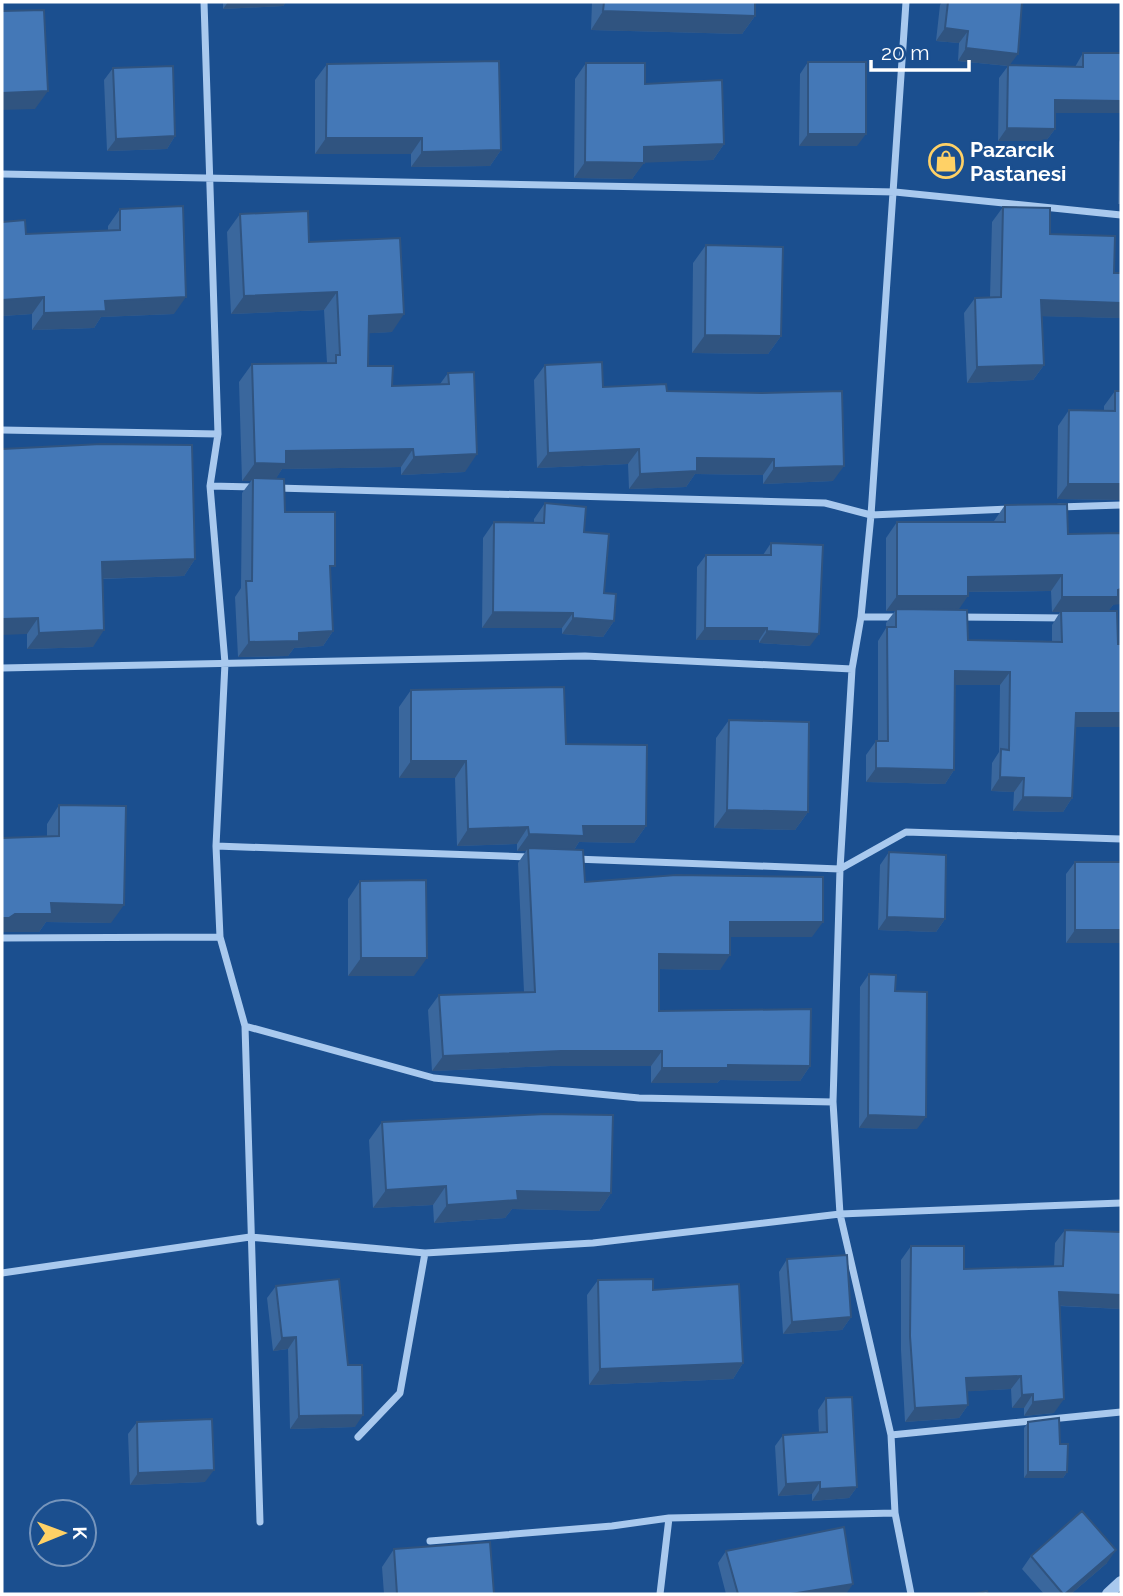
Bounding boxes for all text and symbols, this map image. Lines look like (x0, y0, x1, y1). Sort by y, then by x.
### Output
scale bar (871, 28, 969, 72)
text: 20 m (881, 40, 929, 65)
place label: Pazarcık Pastanesi (970, 137, 1066, 186)
shop icon: Pazarcık Pastanesi (927, 142, 965, 180)
north arrow (28, 1498, 98, 1568)
text: K (69, 1526, 91, 1540)

